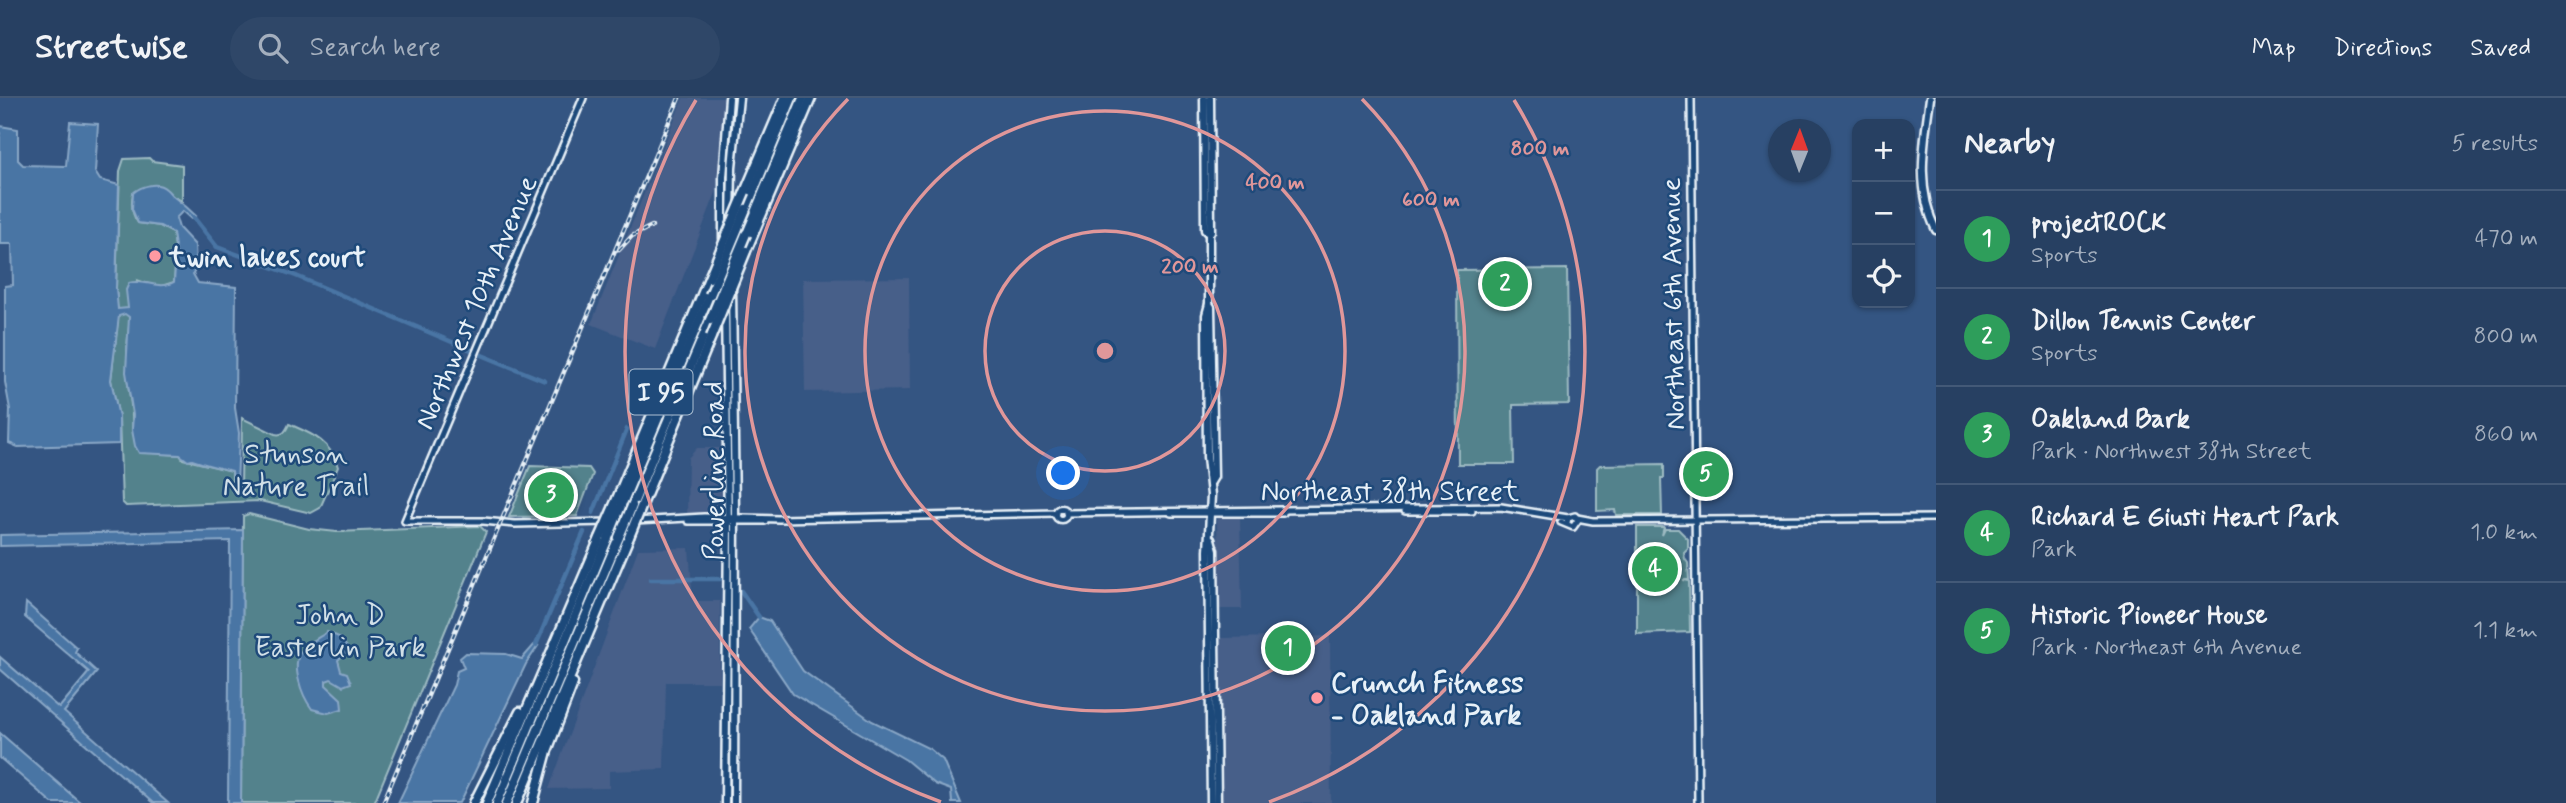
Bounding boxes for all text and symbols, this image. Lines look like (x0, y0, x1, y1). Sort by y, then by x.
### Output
search box (230, 17, 720, 80)
text: Streetwise (35, 26, 188, 70)
icon: search (254, 29, 292, 67)
text: Search here (310, 31, 441, 65)
text: Map (2252, 33, 2296, 64)
text: Directions (2334, 33, 2432, 64)
text: Saved (2470, 33, 2531, 64)
north arrow (1768, 119, 1831, 182)
map controls (1852, 119, 1915, 308)
button: + (1852, 119, 1915, 182)
text: Nearby (1964, 124, 2055, 163)
text: 5 results (2452, 129, 2538, 159)
text: 800 m (1511, 135, 1570, 163)
text: 400 m (1245, 169, 1305, 197)
street label: Northwest 10th Avenue (407, 170, 548, 436)
street label: Northeast 6th Avenue (1654, 177, 1695, 431)
button: − (1852, 182, 1915, 245)
text: 600 m (1402, 186, 1460, 214)
text: projectROCK (2031, 207, 2166, 241)
text: 1 (1982, 224, 1992, 254)
text: 470 m (2475, 224, 2538, 254)
place label: twin lakes court (168, 240, 366, 277)
text: Sports (2031, 241, 2098, 271)
button: locate (1852, 245, 1915, 308)
marker: twin lakes court (147, 248, 163, 264)
text: 200 m (1161, 253, 1219, 281)
pin: 2 (1482, 258, 1528, 310)
text: Dillon Tennis Center (2031, 305, 2255, 339)
text: 2 (1981, 322, 1993, 352)
text: 800 m (2474, 322, 2538, 352)
centre of rings (1093, 339, 1117, 363)
text: Sports (2031, 339, 2098, 369)
road number: I 95 (630, 370, 692, 414)
street label: Powerline Road (697, 381, 734, 561)
text: Oakland Bark (2031, 403, 2190, 437)
text: 3 (1982, 420, 1992, 450)
text: 860 m (2474, 420, 2538, 450)
park label: Stunson Nature Trail (223, 437, 369, 506)
text: Park · Northwest 38th Street (2031, 437, 2312, 467)
pin: 5 (1683, 448, 1729, 500)
your location (1046, 456, 1080, 490)
pin: 3 (528, 469, 574, 521)
street label: Northeast 38th Street (1261, 474, 1520, 511)
text: Richard E Giusti Heart Park (2031, 501, 2339, 535)
text: 4 (1980, 518, 1994, 548)
text: 1.0 km (2470, 518, 2538, 548)
text: Park (2031, 535, 2077, 565)
pin: 4 (1632, 543, 1678, 595)
park label: John D Easterlin Park (254, 598, 426, 667)
text: Historic Pioneer House (2031, 599, 2268, 633)
text: 5 (1980, 616, 1994, 646)
text: 1.1 km (2473, 616, 2538, 646)
pin: 1 (1265, 622, 1311, 674)
text: Park · Northeast 6th Avenue (2031, 633, 2302, 663)
place label: Crunch Fitness - Oakland Park (1331, 666, 1524, 735)
marker: Crunch Fitness - Oakland Park (1309, 690, 1325, 706)

